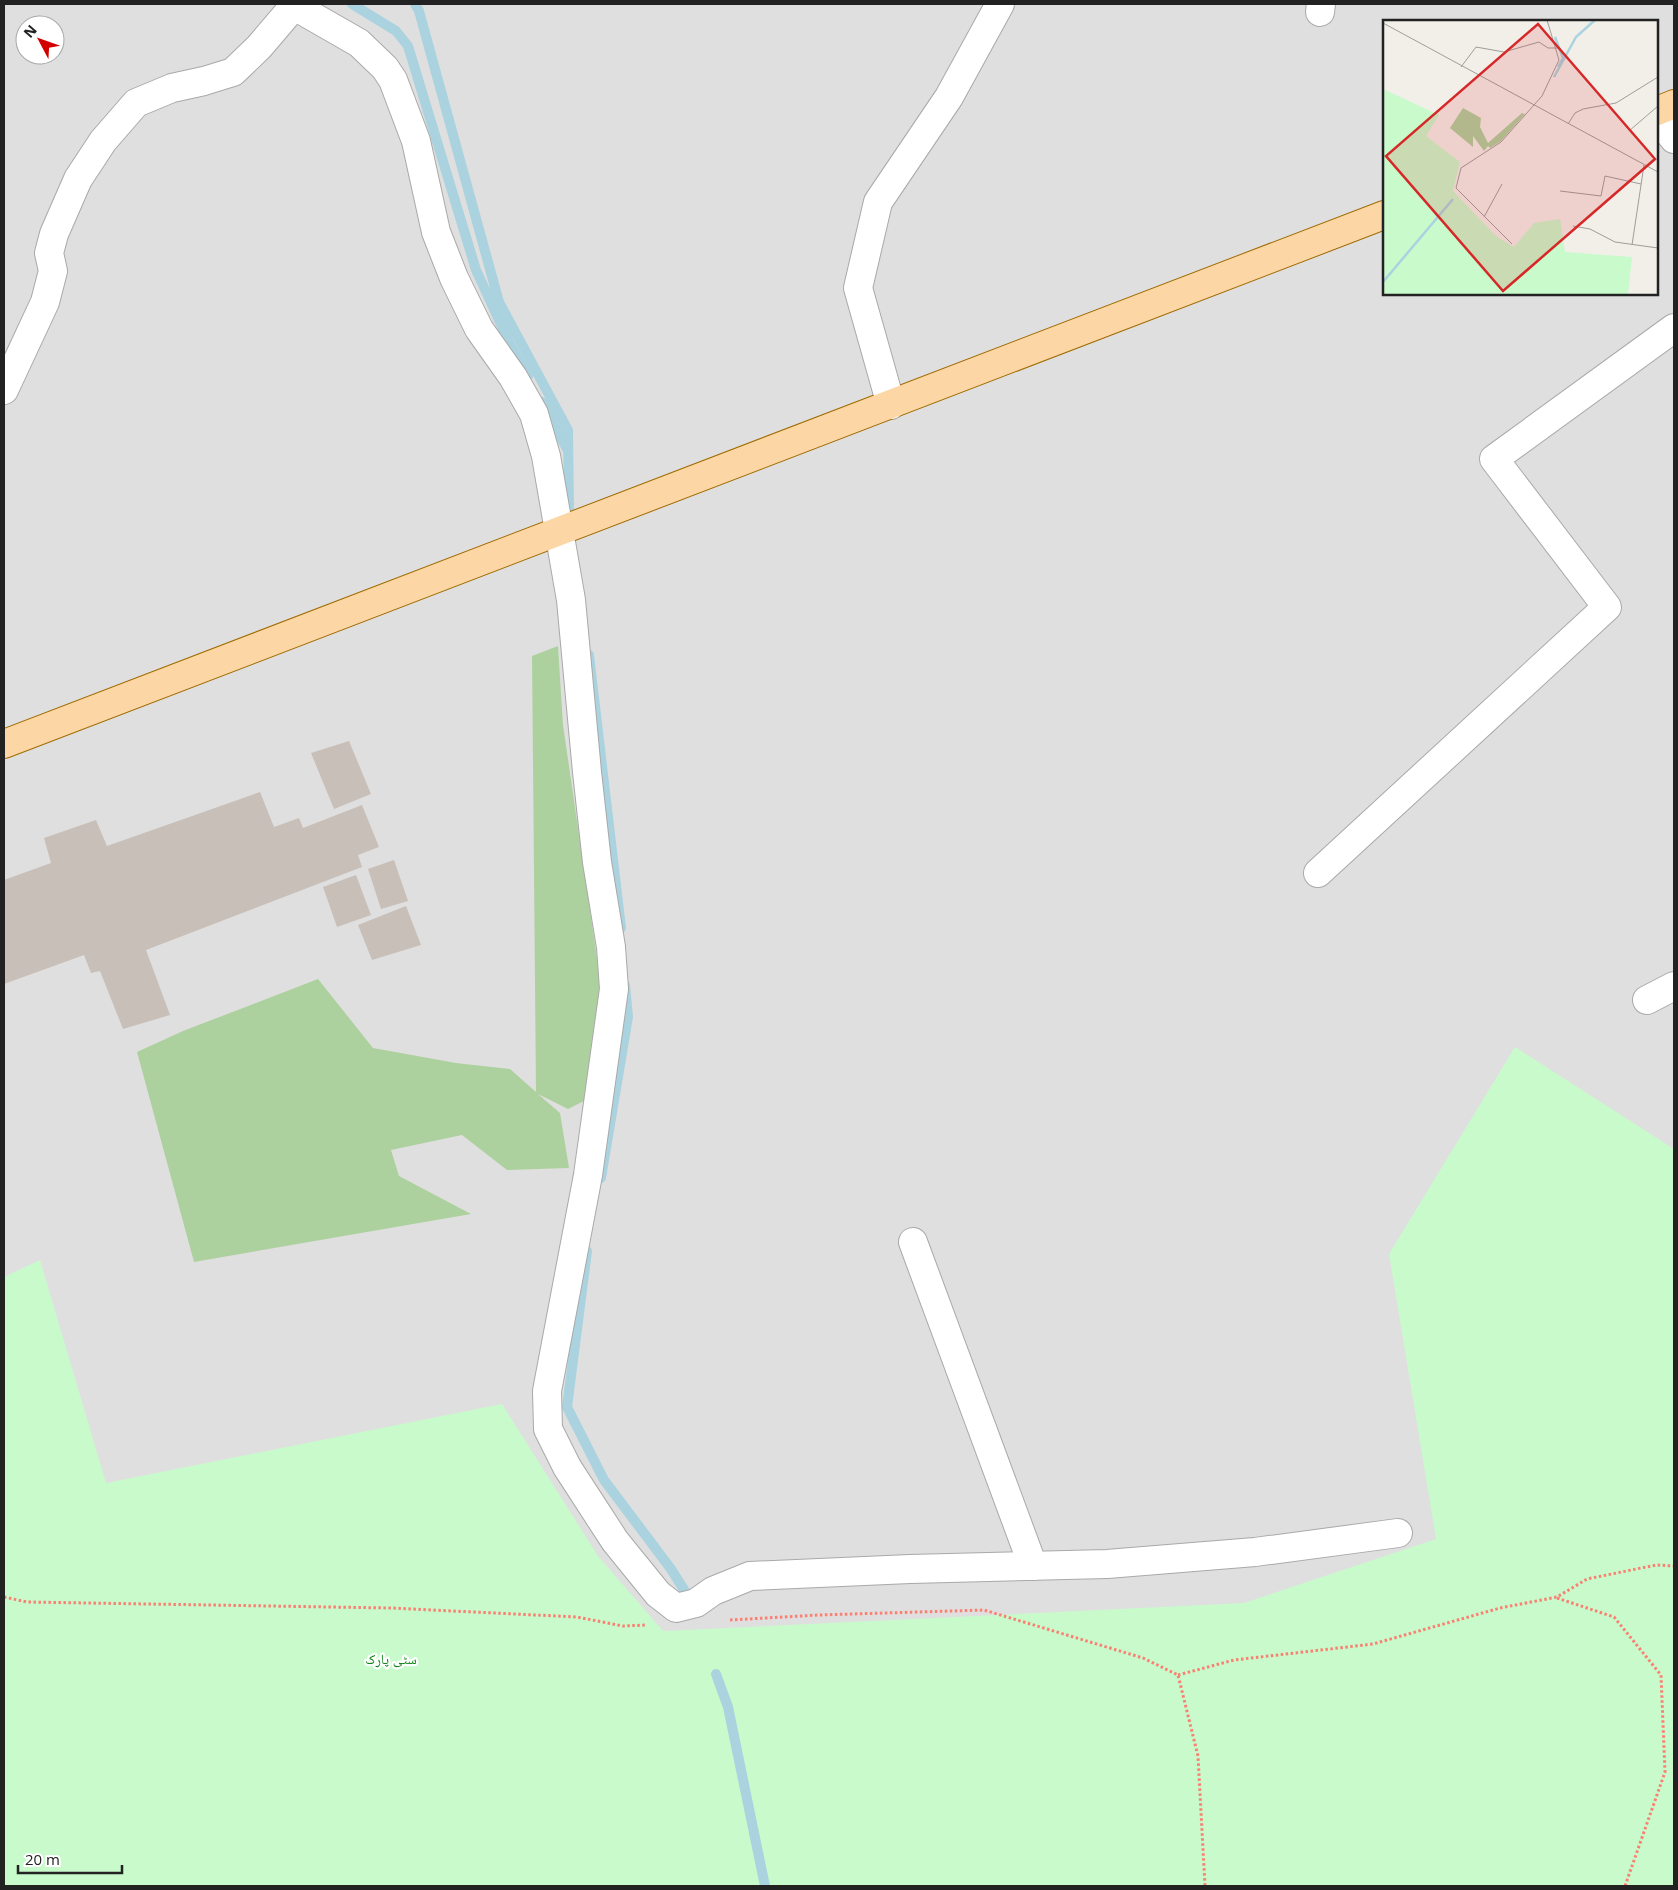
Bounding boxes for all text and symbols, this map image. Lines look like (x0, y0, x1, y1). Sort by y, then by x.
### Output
north arrow (15, 15, 65, 65)
inset map (1383, 20, 1658, 295)
text: N (19, 21, 41, 42)
park label: سٹی پارک (365, 1649, 417, 1668)
scale bar (18, 1842, 121, 1874)
text: 20 m (25, 1849, 60, 1869)

